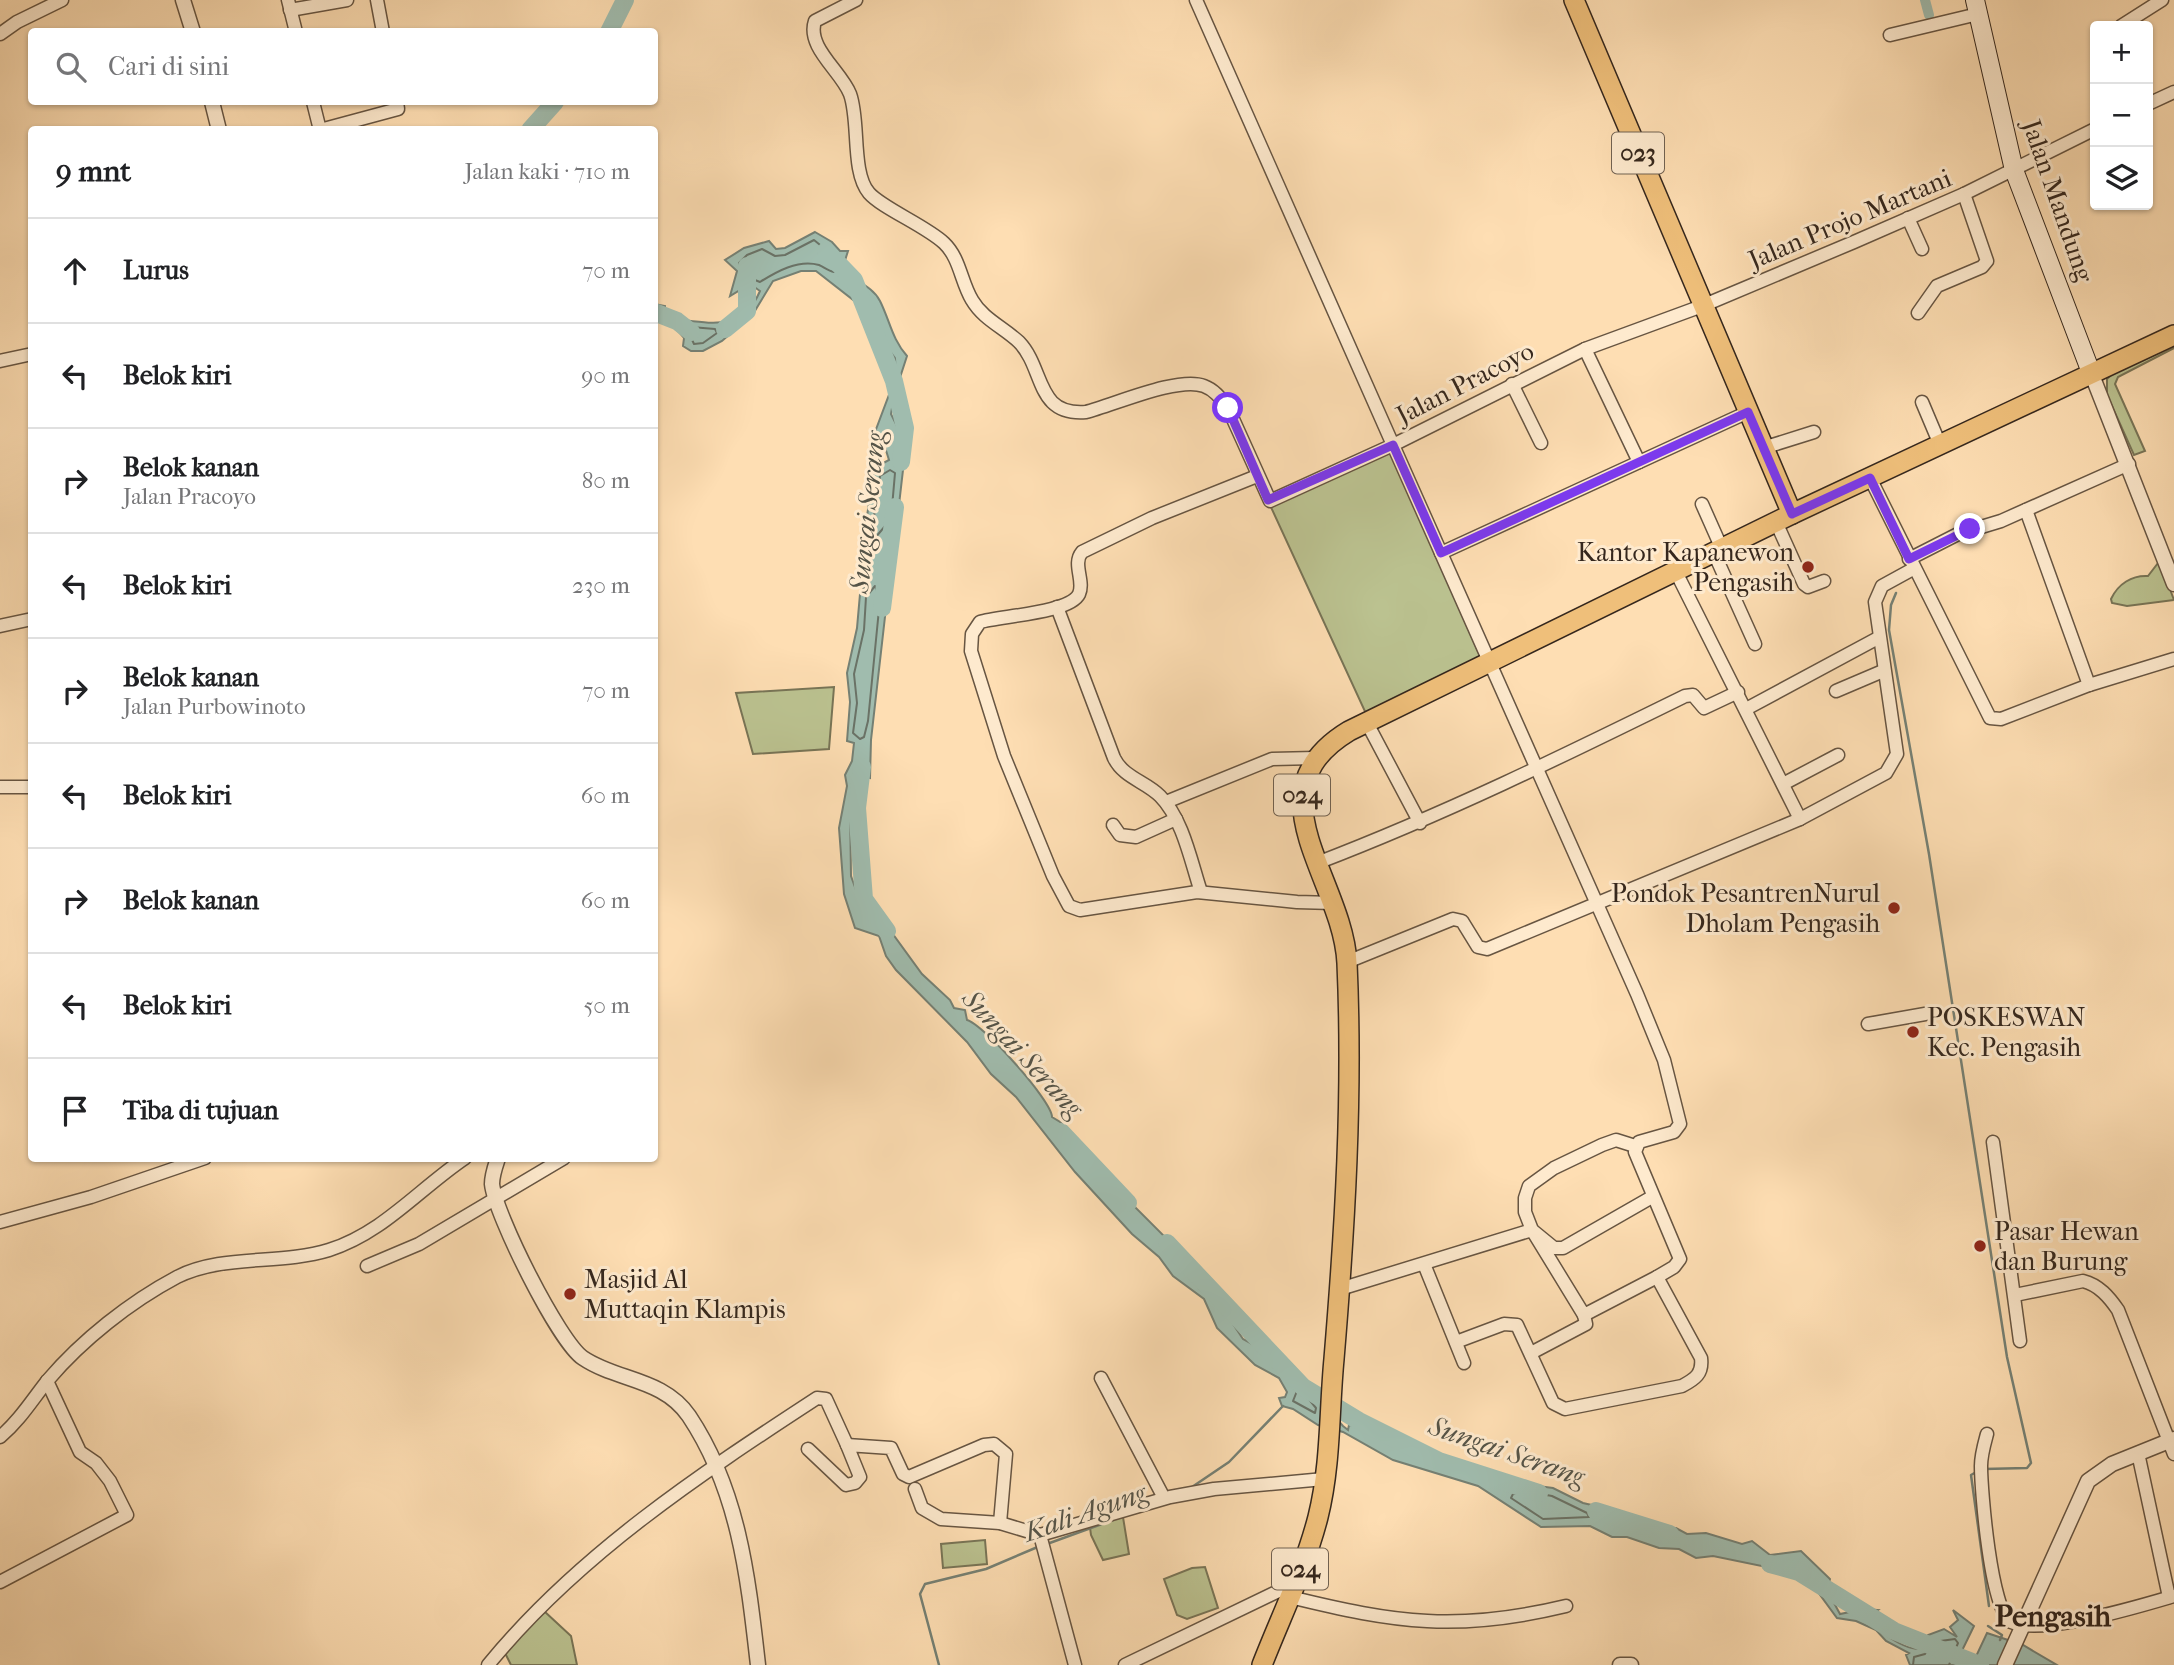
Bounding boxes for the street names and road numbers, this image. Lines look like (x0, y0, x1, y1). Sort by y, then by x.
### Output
street label: Jalan Mandung (2015, 114, 2101, 287)
road number: 023 (1612, 132, 1664, 174)
street label: Jalan Projo Martani (1742, 162, 1956, 276)
street label: Jalan Pracoyo (1389, 335, 1539, 432)
road number: 024 (1274, 774, 1330, 816)
road number: 024 (1272, 1548, 1328, 1590)

